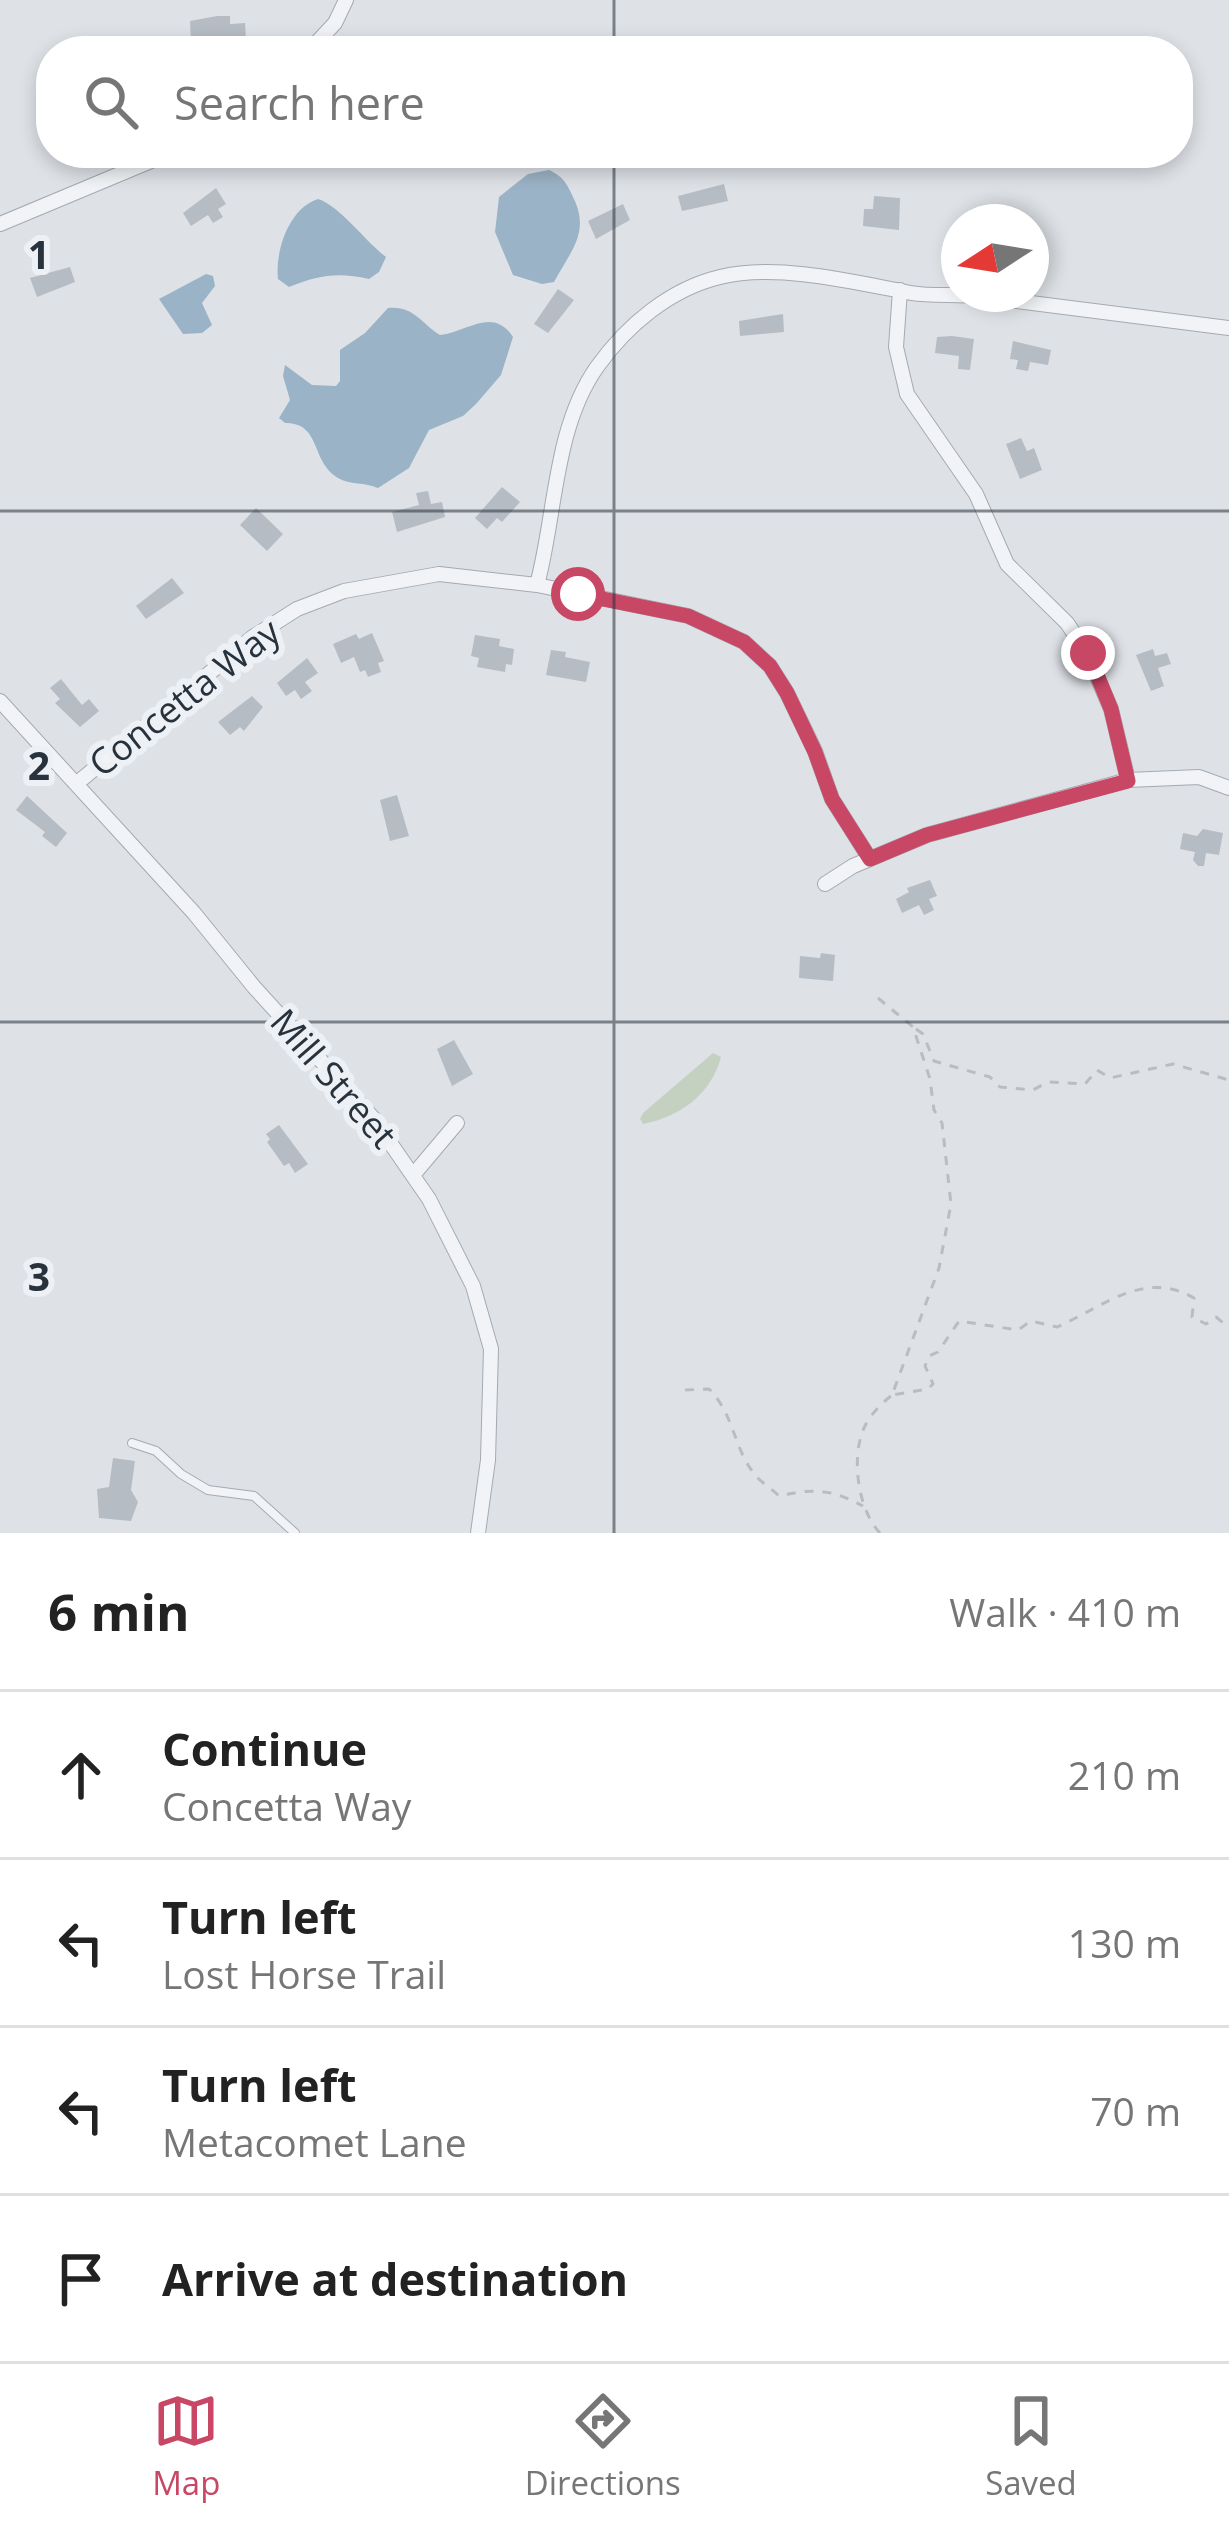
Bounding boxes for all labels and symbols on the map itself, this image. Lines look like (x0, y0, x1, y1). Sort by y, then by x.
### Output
north arrow (941, 204, 1049, 312)
text: 1 (28, 227, 50, 280)
route start (551, 567, 605, 621)
street label: Concetta Way (78, 606, 291, 787)
route end (1061, 626, 1115, 680)
text: 2 (28, 738, 50, 791)
street label: Mill Street (260, 998, 408, 1158)
text: 3 (28, 1249, 50, 1302)

